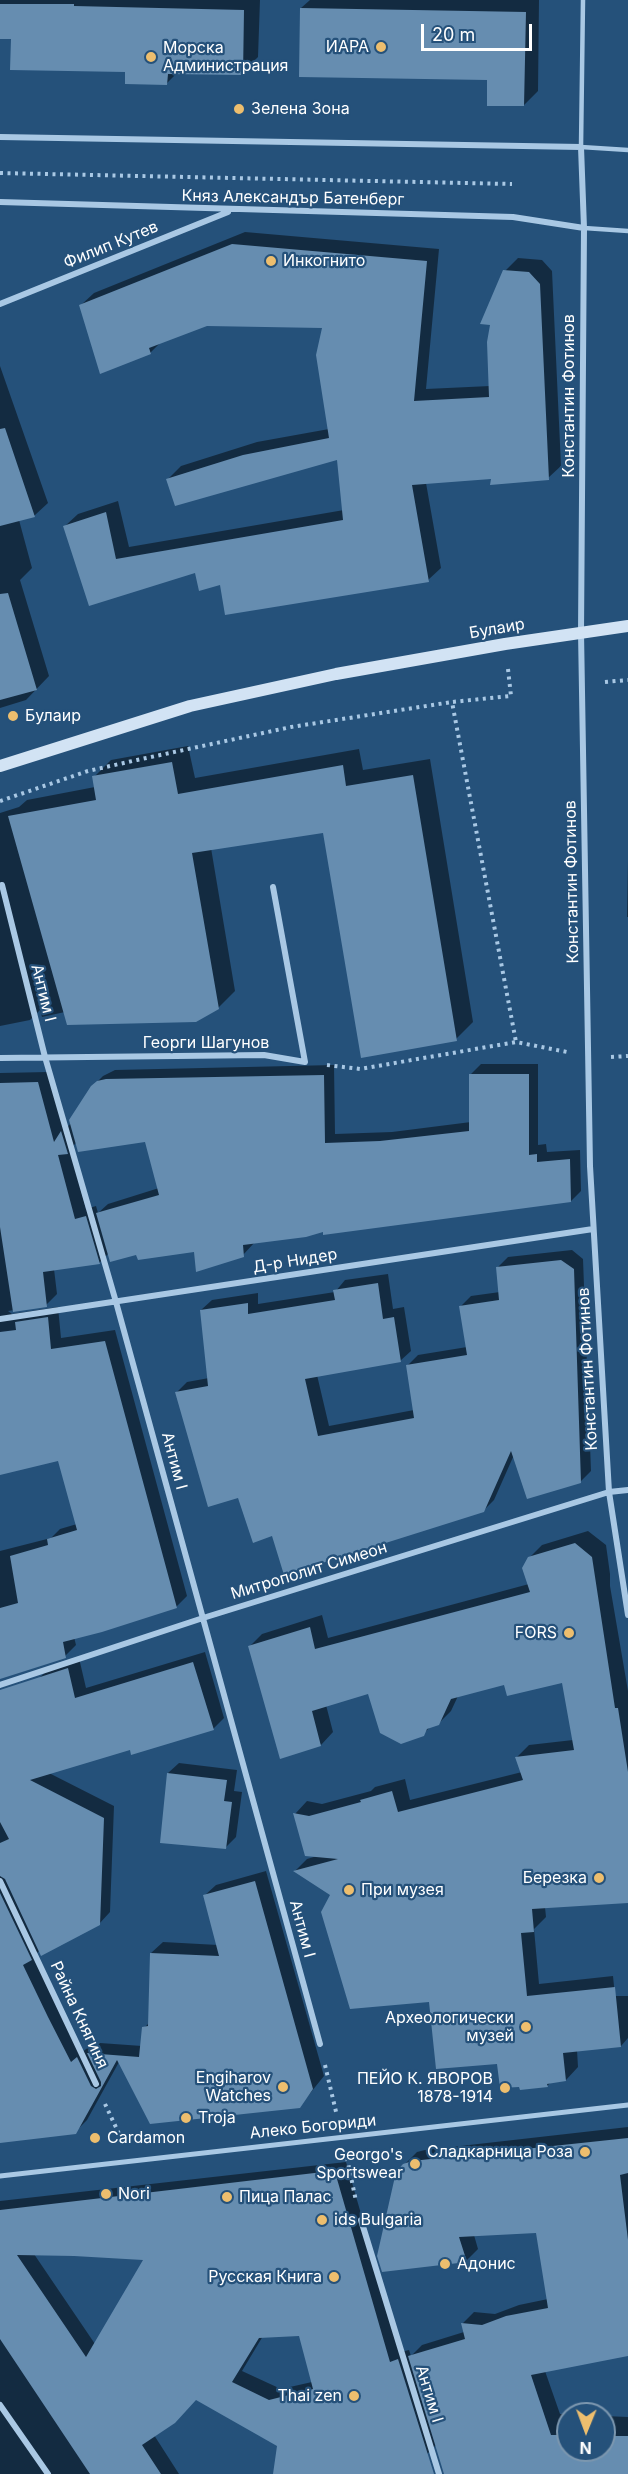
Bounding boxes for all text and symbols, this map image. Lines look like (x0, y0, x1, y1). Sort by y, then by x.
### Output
scale bar (424, 12, 535, 50)
text: 20 m (432, 24, 475, 45)
place label: ИАРА (326, 37, 369, 57)
place label: Морска Администрация (163, 38, 288, 76)
marker: ИАРА (374, 40, 388, 54)
marker: Морска Администрация (144, 50, 158, 64)
place label: Зелена Зона (251, 99, 350, 119)
marker: Зелена Зона (232, 102, 246, 116)
street label: Княз Александър Батенберг (182, 186, 404, 210)
street label: Филип Кутев (61, 217, 161, 273)
place label: Инкогнито (283, 251, 365, 271)
marker: Инкогнито (264, 254, 278, 268)
street label: Константин Фотинов (559, 314, 579, 478)
street label: Булаир (468, 615, 526, 643)
place label: Булаир (25, 706, 81, 726)
marker: Булаир (6, 709, 20, 723)
street label: Константин Фотинов (561, 800, 583, 964)
street label: Антим I (27, 962, 59, 1024)
street label: Георги Шагунов (143, 1033, 269, 1053)
street label: Д-р Нидер (251, 1245, 339, 1277)
street label: Константин Фотинов (574, 1287, 602, 1451)
street label: Антим I (157, 1430, 191, 1492)
street label: Митрополит Симеон (229, 1538, 389, 1604)
place label: FORS (515, 1623, 557, 1643)
marker: FORS (562, 1626, 576, 1640)
place label: Березка (523, 1868, 587, 1888)
marker: Березка (592, 1871, 606, 1885)
place label: При музея (361, 1880, 444, 1900)
marker: При музея (342, 1883, 356, 1897)
street label: Антим I (285, 1898, 319, 1960)
street label: Райна Княгиня (46, 1959, 112, 2071)
place label: Археологически музей (385, 2008, 514, 2046)
marker: Археологически музей (519, 2020, 533, 2034)
place label: Engiharov Watches (196, 2068, 271, 2106)
place label: ПЕЙО К. ЯВОРОВ 1878-1914 (357, 2069, 493, 2107)
marker: Engiharov Watches (276, 2080, 290, 2094)
marker: ПЕЙО К. ЯВОРОВ 1878-1914 (498, 2081, 512, 2095)
place label: Troja (198, 2108, 236, 2128)
marker: Troja (179, 2111, 193, 2125)
street label: Алеко Богориди (249, 2111, 377, 2143)
place label: Cardamon (107, 2128, 185, 2148)
marker: Cardamon (88, 2131, 102, 2145)
place label: Сладкарница Роза (427, 2142, 573, 2162)
place label: Georgo's Sportswear (316, 2145, 403, 2183)
marker: Сладкарница Роза (578, 2145, 592, 2159)
marker: Georgo's Sportswear (408, 2157, 422, 2171)
place label: Nori (118, 2184, 150, 2204)
marker: Nori (99, 2187, 113, 2201)
place label: Пица Палас (239, 2187, 332, 2207)
marker: Пица Палас (220, 2190, 234, 2204)
place label: ids Bulgaria (334, 2210, 422, 2230)
marker: ids Bulgaria (315, 2213, 329, 2227)
place label: Адонис (457, 2254, 516, 2274)
marker: Адонис (438, 2257, 452, 2271)
place label: Русская Книга (208, 2267, 322, 2287)
marker: Русская Книга (327, 2270, 341, 2284)
street label: Антим I (411, 2363, 447, 2425)
place label: Thai zen (277, 2386, 342, 2406)
marker: Thai zen (347, 2389, 361, 2403)
north arrow (556, 2402, 616, 2462)
text: N (579, 2438, 592, 2458)

